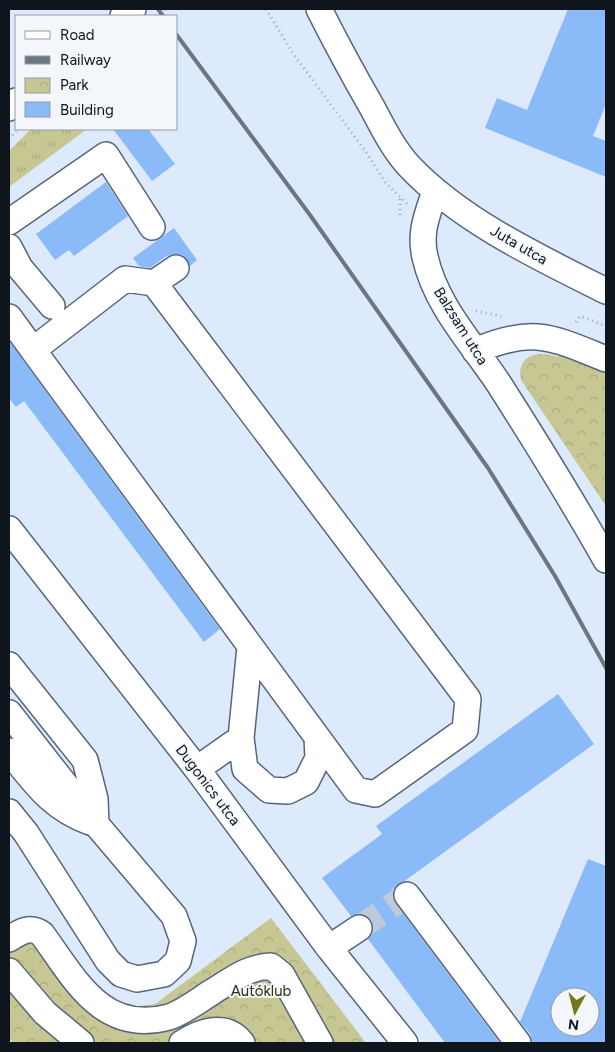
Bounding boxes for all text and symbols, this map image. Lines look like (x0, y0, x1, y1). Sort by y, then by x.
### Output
legend (15, 15, 178, 130)
text: Road (60, 26, 95, 44)
text: Railway (60, 51, 111, 69)
text: Park (60, 76, 89, 94)
text: Building (60, 101, 114, 119)
street label: Juta utca (487, 221, 551, 269)
street label: Balzsam utca (430, 284, 492, 368)
street label: Dugonics utca (172, 741, 244, 829)
park label: Autóklub (231, 982, 292, 1000)
north arrow (550, 987, 600, 1037)
text: N (567, 1015, 580, 1034)

